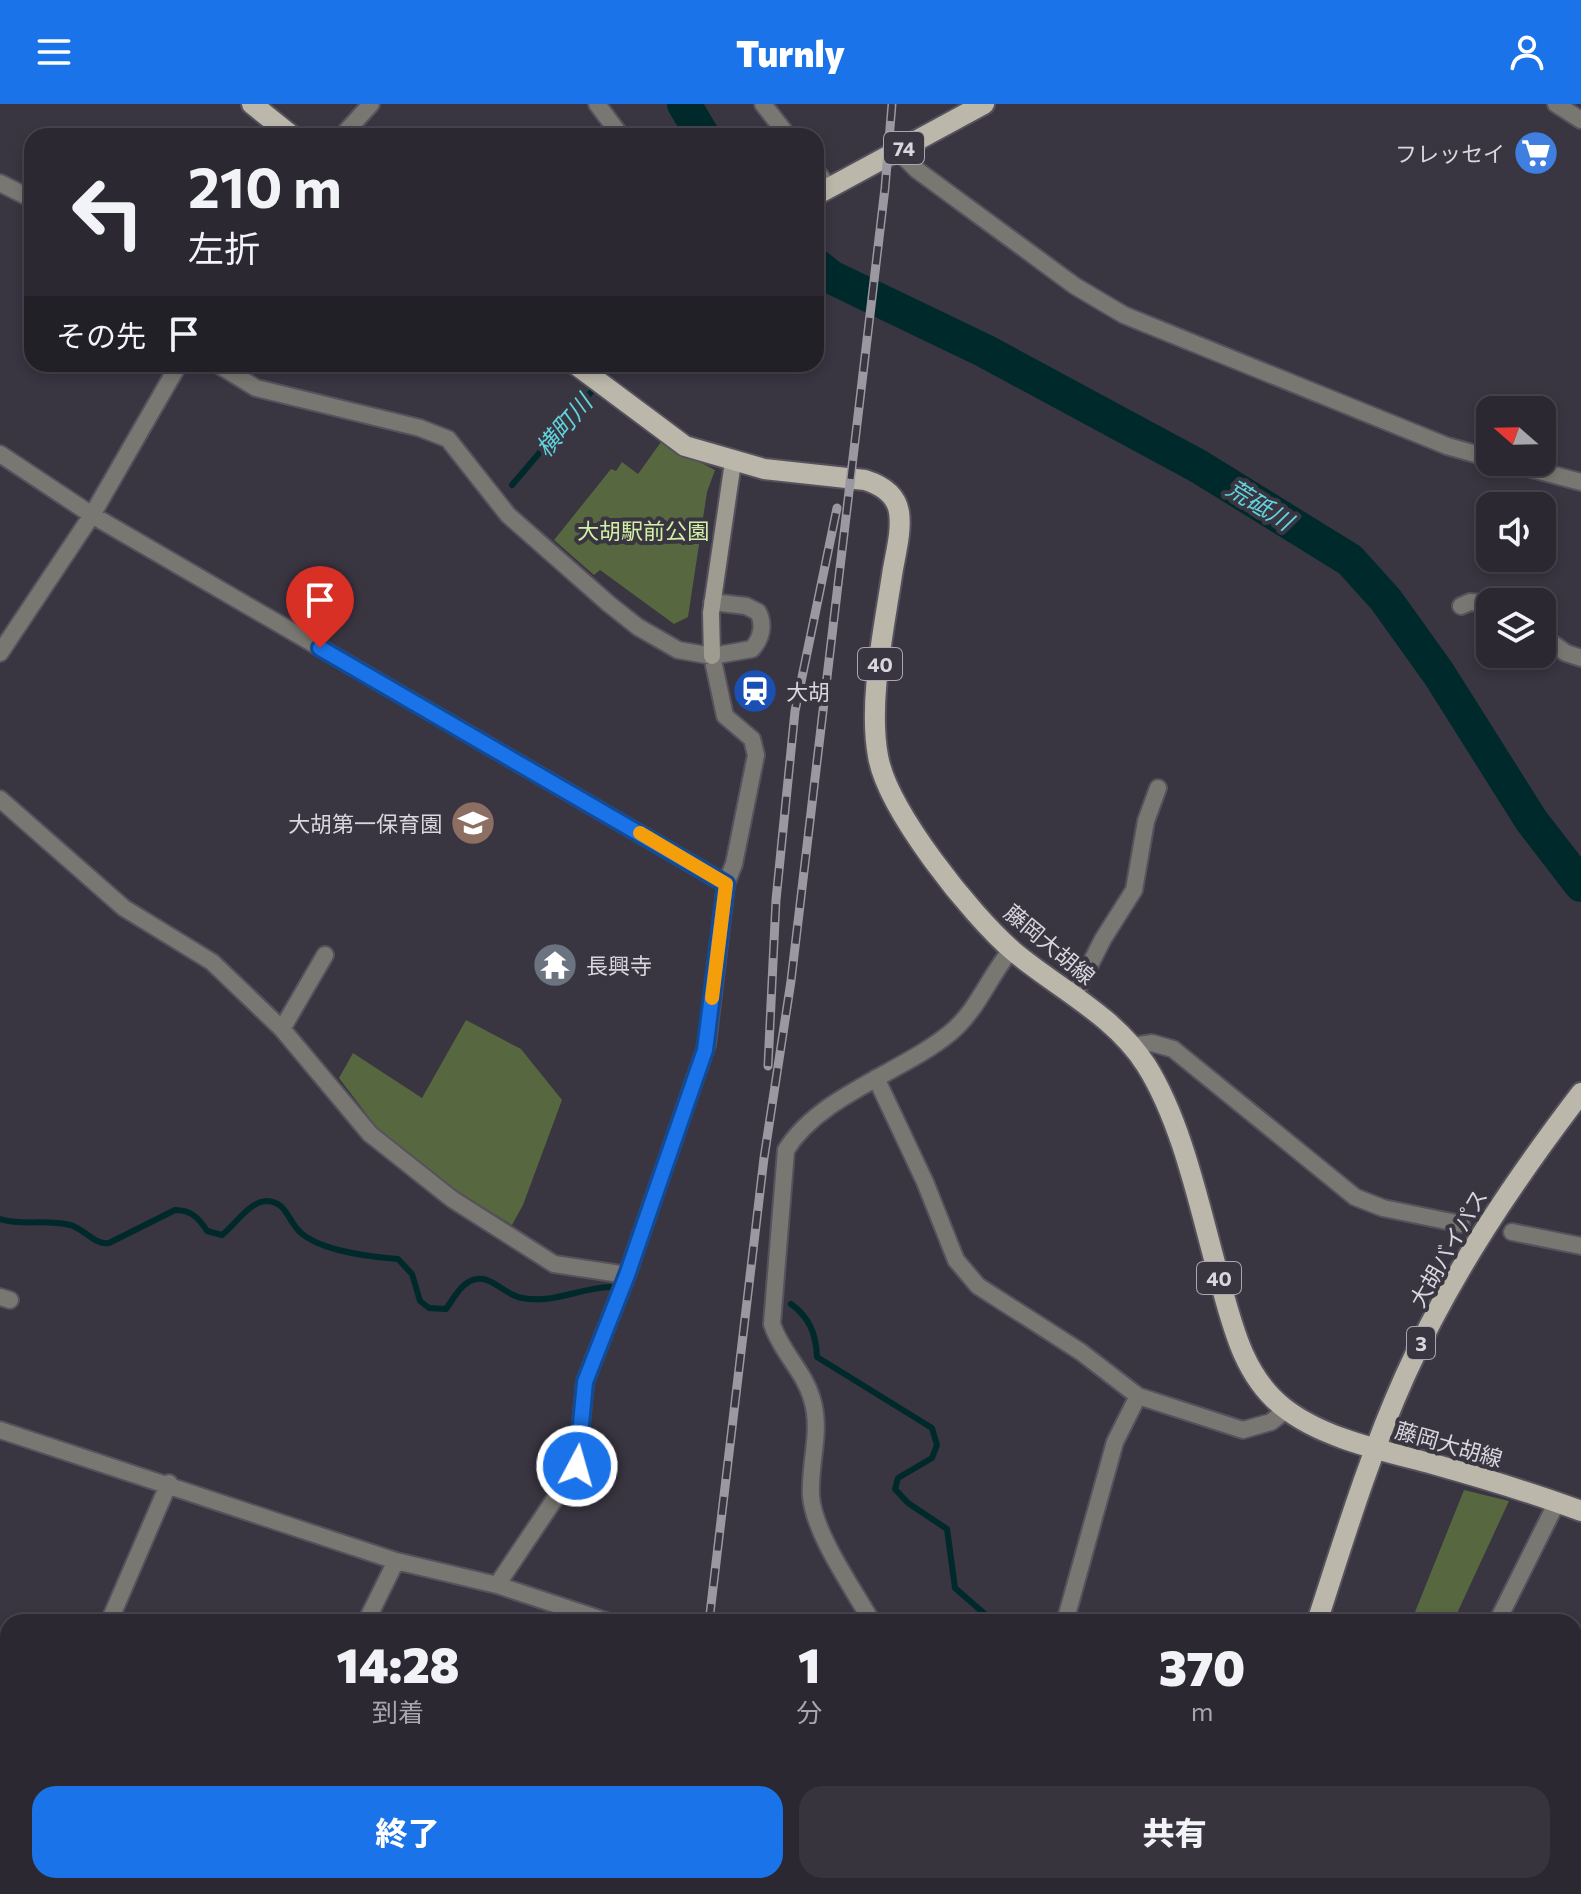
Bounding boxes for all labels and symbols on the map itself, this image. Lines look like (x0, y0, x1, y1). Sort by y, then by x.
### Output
supermarket icon: フレッセイ (1512, 129, 1560, 177)
road number: 74 (884, 132, 924, 164)
place label: フレッセイ (1395, 140, 1505, 167)
water label: 横町川 (529, 386, 599, 462)
north arrow (1476, 396, 1556, 476)
water label: 荒砥川 (1222, 473, 1301, 537)
park label: 大胡駅前公園 (577, 517, 709, 544)
pin (286, 566, 354, 648)
road number: 40 (858, 648, 902, 680)
station icon: 大胡 (731, 667, 779, 715)
place label: 大胡 (786, 678, 830, 705)
school or university icon: 大胡第一保育園 (449, 799, 497, 847)
place label: 大胡第一保育園 (288, 810, 442, 837)
street label: 藤岡大胡線 (999, 898, 1101, 990)
temple icon: 長興寺 (531, 941, 579, 989)
place label: 長興寺 (586, 952, 652, 979)
street label: 大胡バイパス (1403, 1184, 1493, 1312)
road number: 40 (1197, 1262, 1241, 1294)
road number: 3 (1407, 1327, 1435, 1359)
street label: 藤岡大胡線 (1392, 1416, 1506, 1472)
position arrow (535, 1424, 619, 1508)

